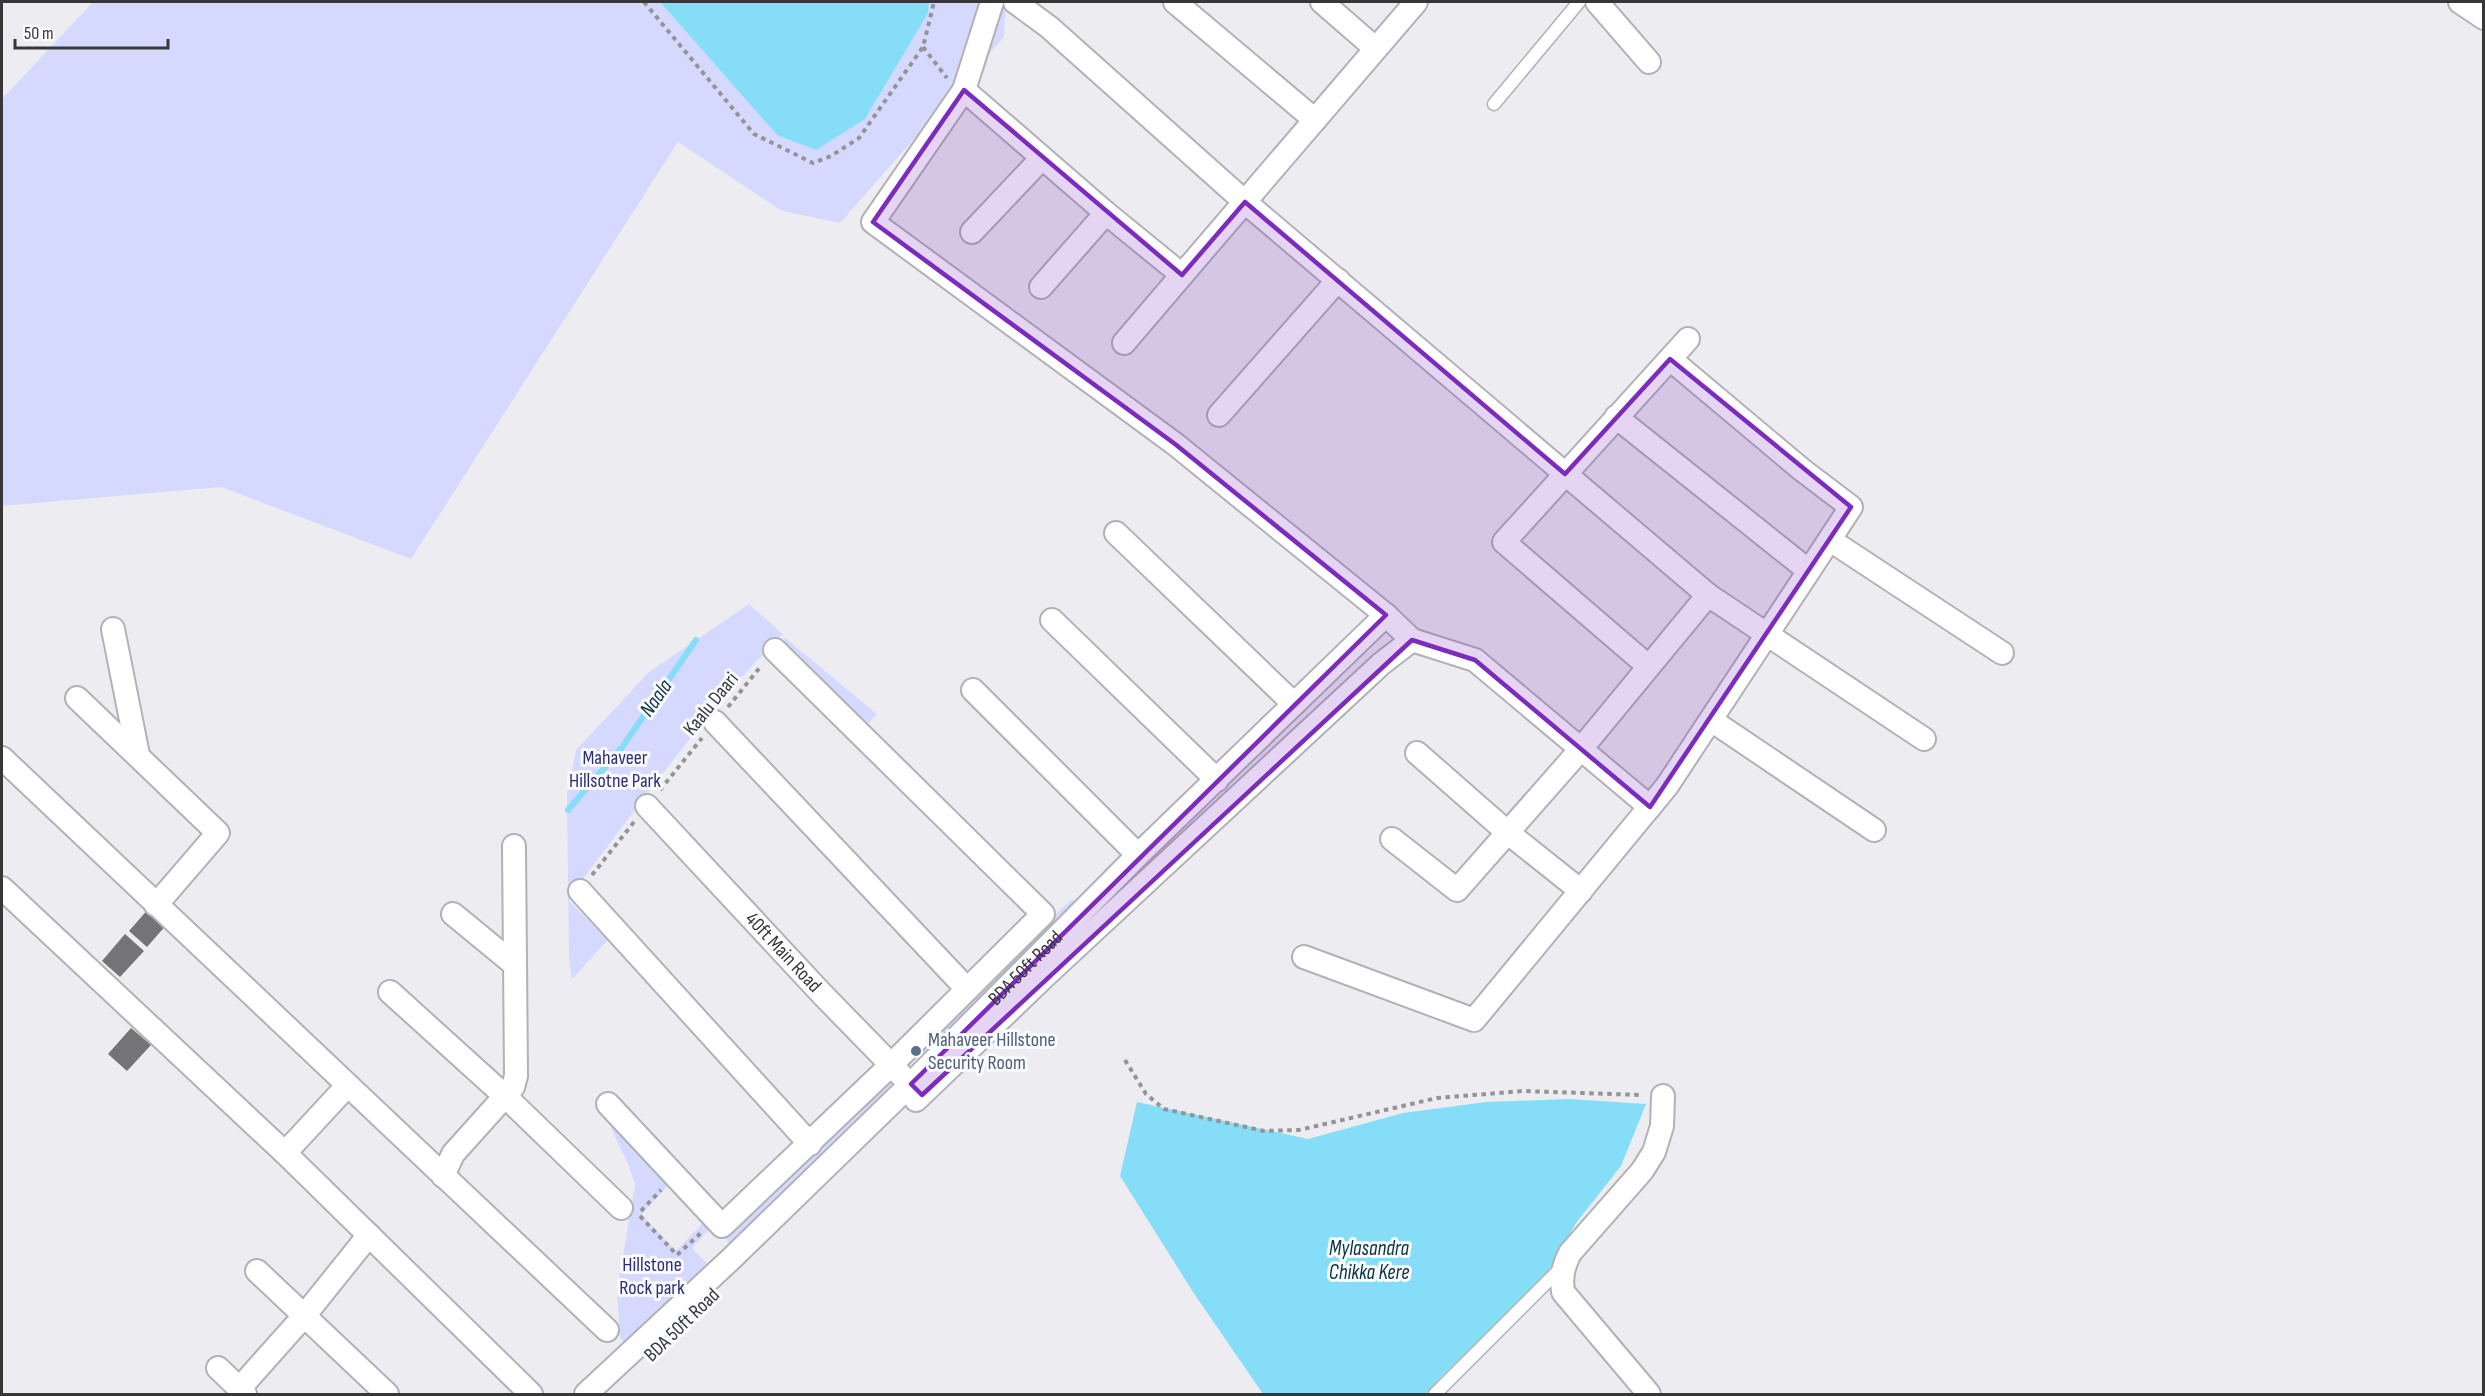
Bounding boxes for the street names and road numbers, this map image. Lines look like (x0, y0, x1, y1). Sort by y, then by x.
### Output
street label: Kaalu Daari (678, 668, 744, 740)
street label: 40ft Main Road (740, 907, 826, 997)
street label: BDA 50ft Road (983, 926, 1068, 1011)
street label: BDA 50ft Road (639, 1283, 725, 1367)

